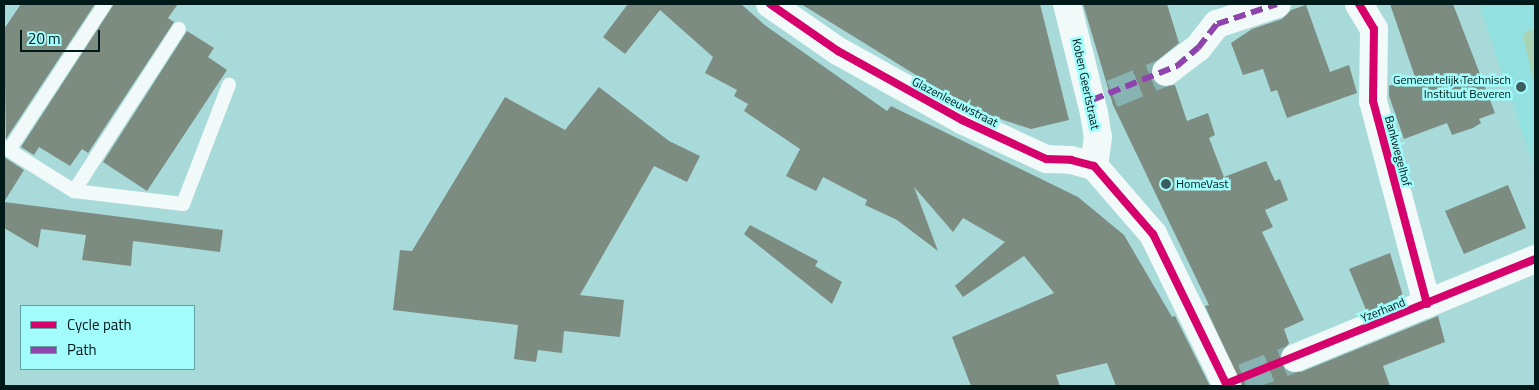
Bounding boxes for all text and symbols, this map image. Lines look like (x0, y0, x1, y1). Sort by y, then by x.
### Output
scale bar (22, 20, 102, 52)
text: 20 m (28, 27, 61, 50)
street label: Koben Geertstraat (1069, 37, 1103, 131)
place label: Gemeentelijk Technisch Instituut Beveren (1393, 73, 1511, 101)
street label: Glazenleeuwstraat (910, 74, 1000, 130)
marker: Gemeentelijk Technisch Instituut Beveren (1515, 81, 1527, 93)
street label: Bankwegelhof (1382, 114, 1414, 188)
place label: HomeVast (1176, 177, 1229, 191)
marker: HomeVast (1160, 178, 1172, 190)
street label: Yzerhand (1359, 295, 1407, 325)
legend (20, 305, 195, 370)
text: Cycle path (67, 313, 132, 336)
text: Path (67, 338, 97, 361)

